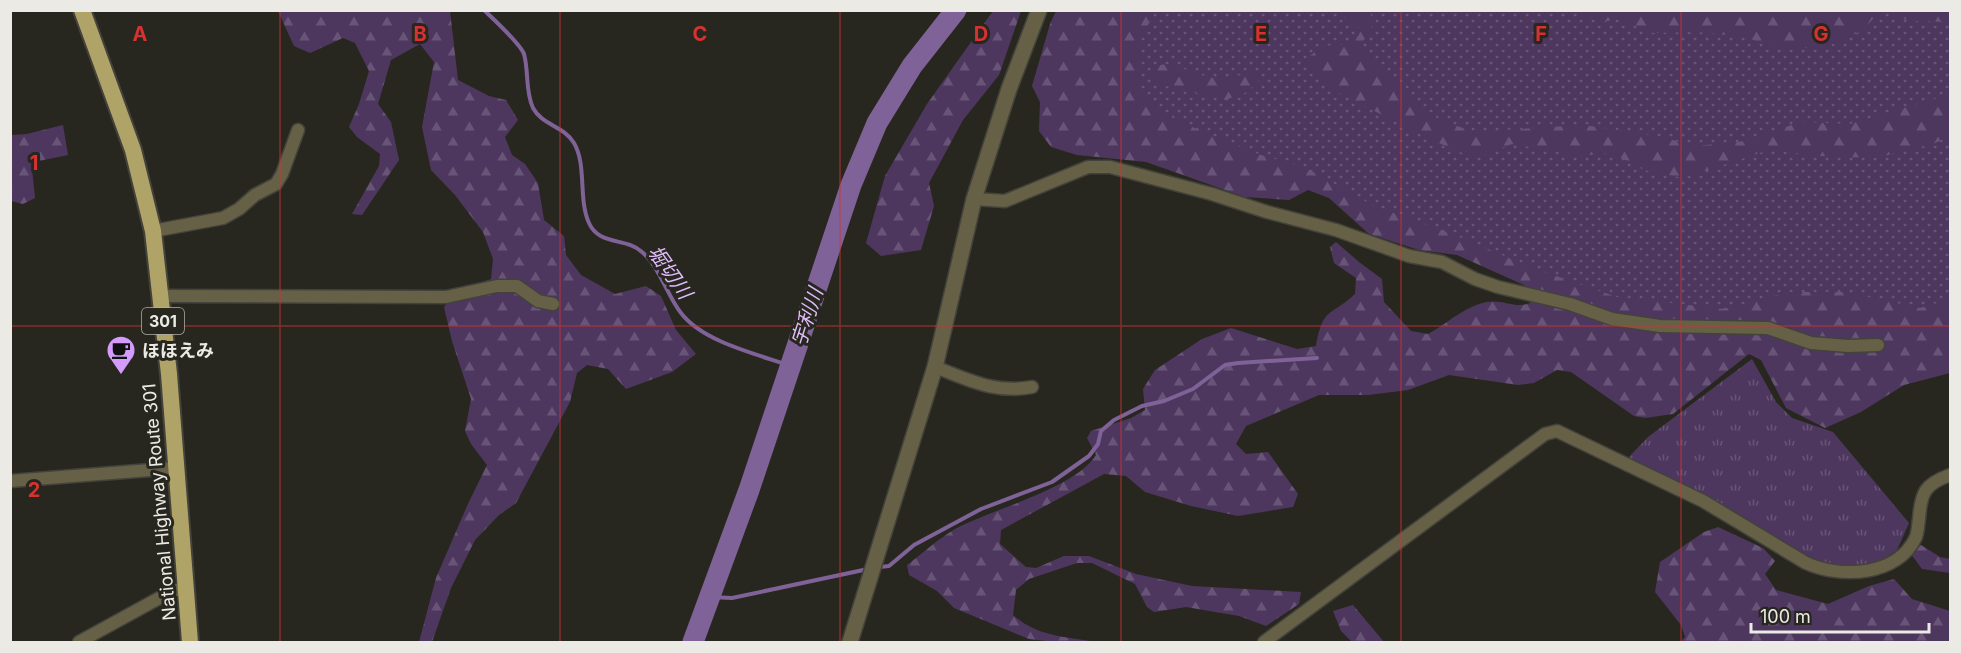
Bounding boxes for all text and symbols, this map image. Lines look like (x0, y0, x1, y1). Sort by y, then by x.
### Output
text: A (133, 22, 148, 46)
text: B (413, 22, 427, 46)
text: C (693, 22, 707, 46)
text: D (974, 22, 988, 46)
text: E (1255, 22, 1267, 46)
text: F (1535, 22, 1547, 46)
text: G (1813, 22, 1829, 46)
text: 1 (30, 151, 38, 175)
water label: 堀切川 (643, 241, 698, 305)
water label: 宇利川 (786, 283, 828, 349)
road number: 301 (142, 308, 184, 334)
cafe icon: ほほえみ (105, 334, 137, 376)
place label: ほほえみ (142, 340, 214, 361)
street label: National Highway Route 301 (138, 383, 180, 621)
text: 2 (28, 478, 40, 502)
scale bar (1751, 596, 1930, 634)
text: 100 m (1760, 606, 1811, 627)

